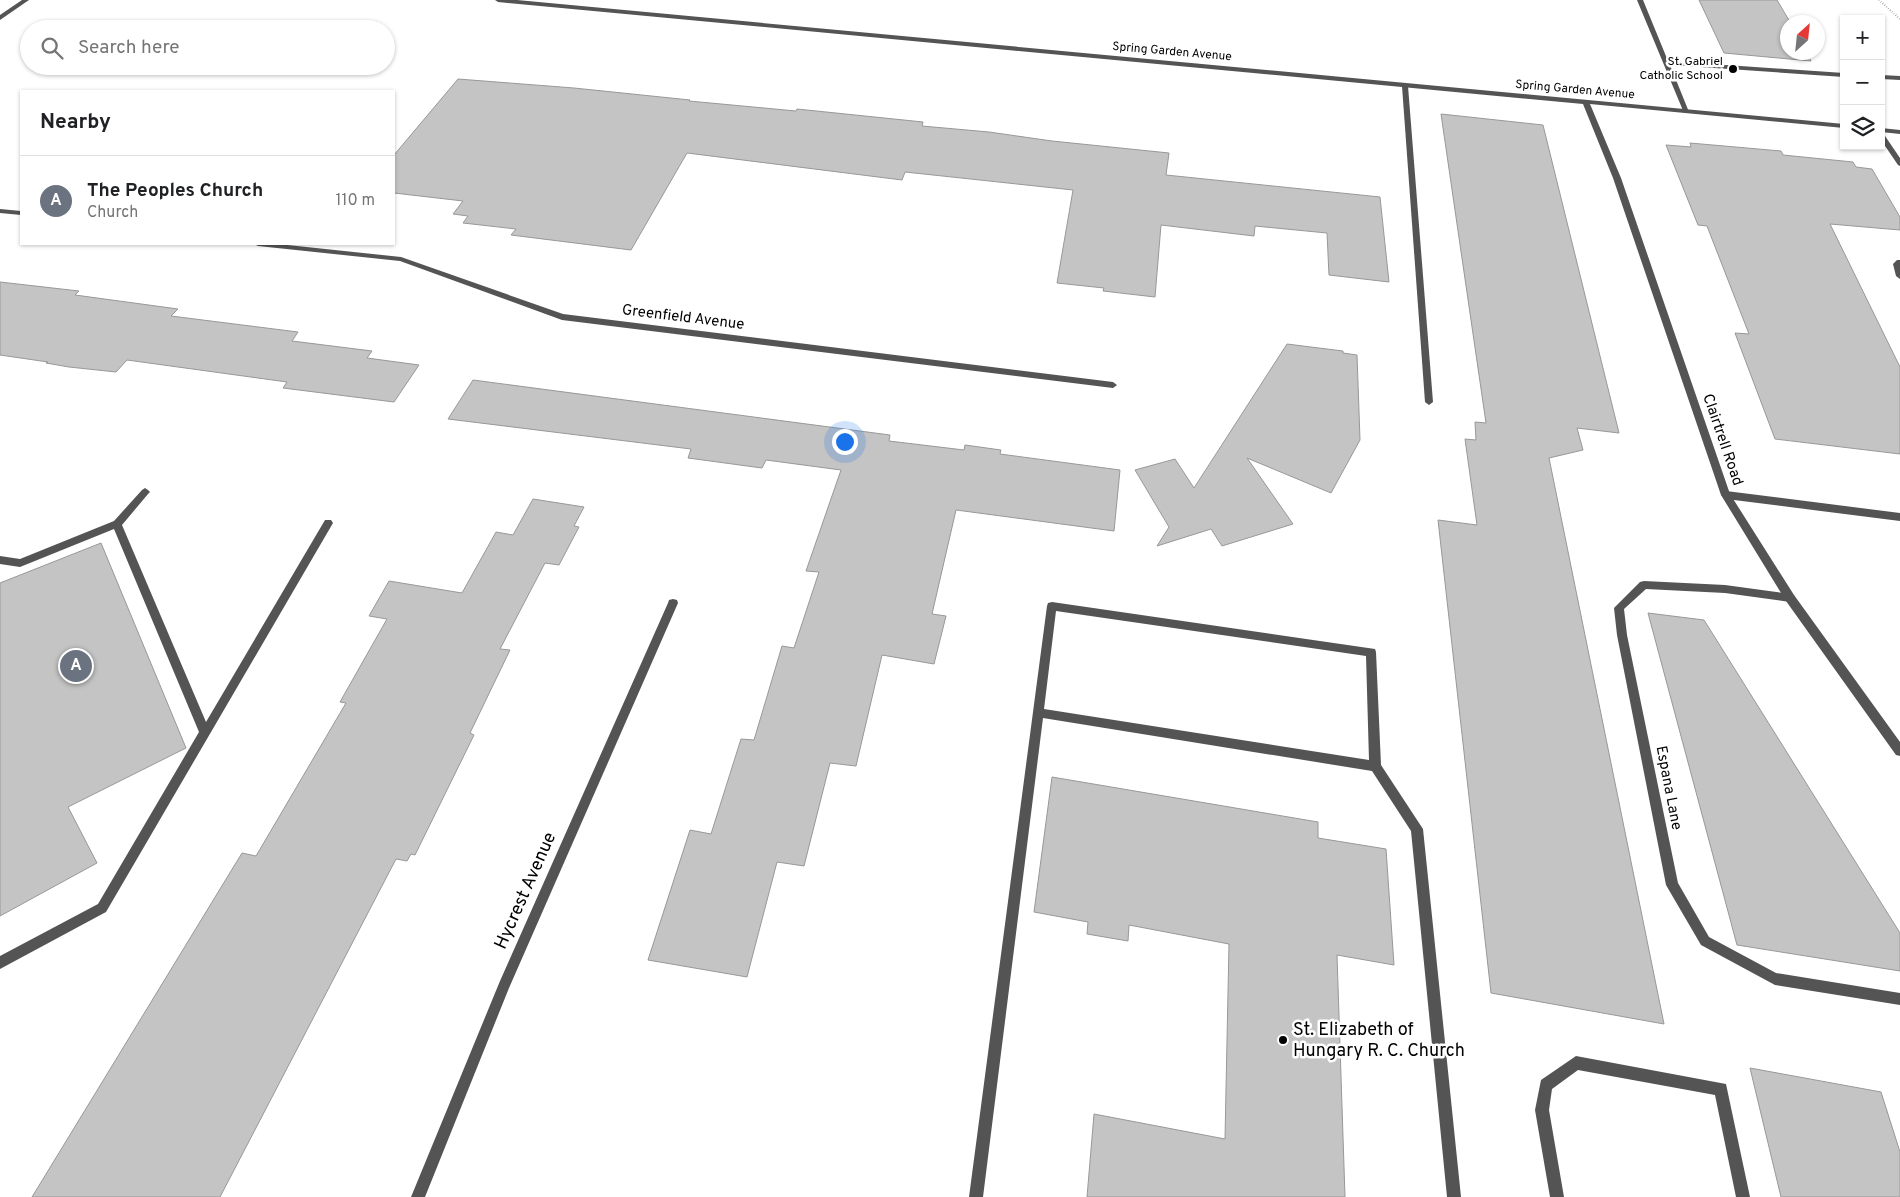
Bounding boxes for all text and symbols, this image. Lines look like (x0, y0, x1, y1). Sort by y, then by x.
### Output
north arrow (1780, 15, 1825, 60)
map controls (1840, 15, 1885, 150)
button: + (1840, 15, 1885, 60)
search box (20, 20, 395, 75)
icon: search (38, 34, 66, 62)
text: Search here (78, 36, 180, 60)
street label: Spring Garden Avenue (1112, 39, 1232, 65)
place label: St. Gabriel Catholic School (1640, 54, 1723, 84)
button: − (1840, 60, 1885, 105)
marker: St. Gabriel Catholic School (1727, 63, 1739, 75)
street label: Spring Garden Avenue (1515, 77, 1635, 103)
button: layers (1840, 105, 1885, 150)
text: Nearby (40, 109, 111, 136)
text: The Peoples Church (87, 179, 263, 203)
text: A (50, 191, 62, 211)
text: 110 m (335, 191, 375, 211)
text: Church (87, 203, 138, 223)
street label: Greenfield Avenue (621, 301, 745, 335)
street label: Clairtrell Road (1697, 391, 1747, 489)
your location (832, 429, 858, 455)
pin: A (60, 647, 92, 685)
street label: Espana Lane (1651, 744, 1685, 832)
street label: Hycrest Avenue (490, 829, 562, 953)
place label: St. Elizabeth of Hungary R. C. Church (1293, 1019, 1465, 1063)
marker: St. Elizabeth of Hungary R. C. Church (1277, 1034, 1289, 1046)

